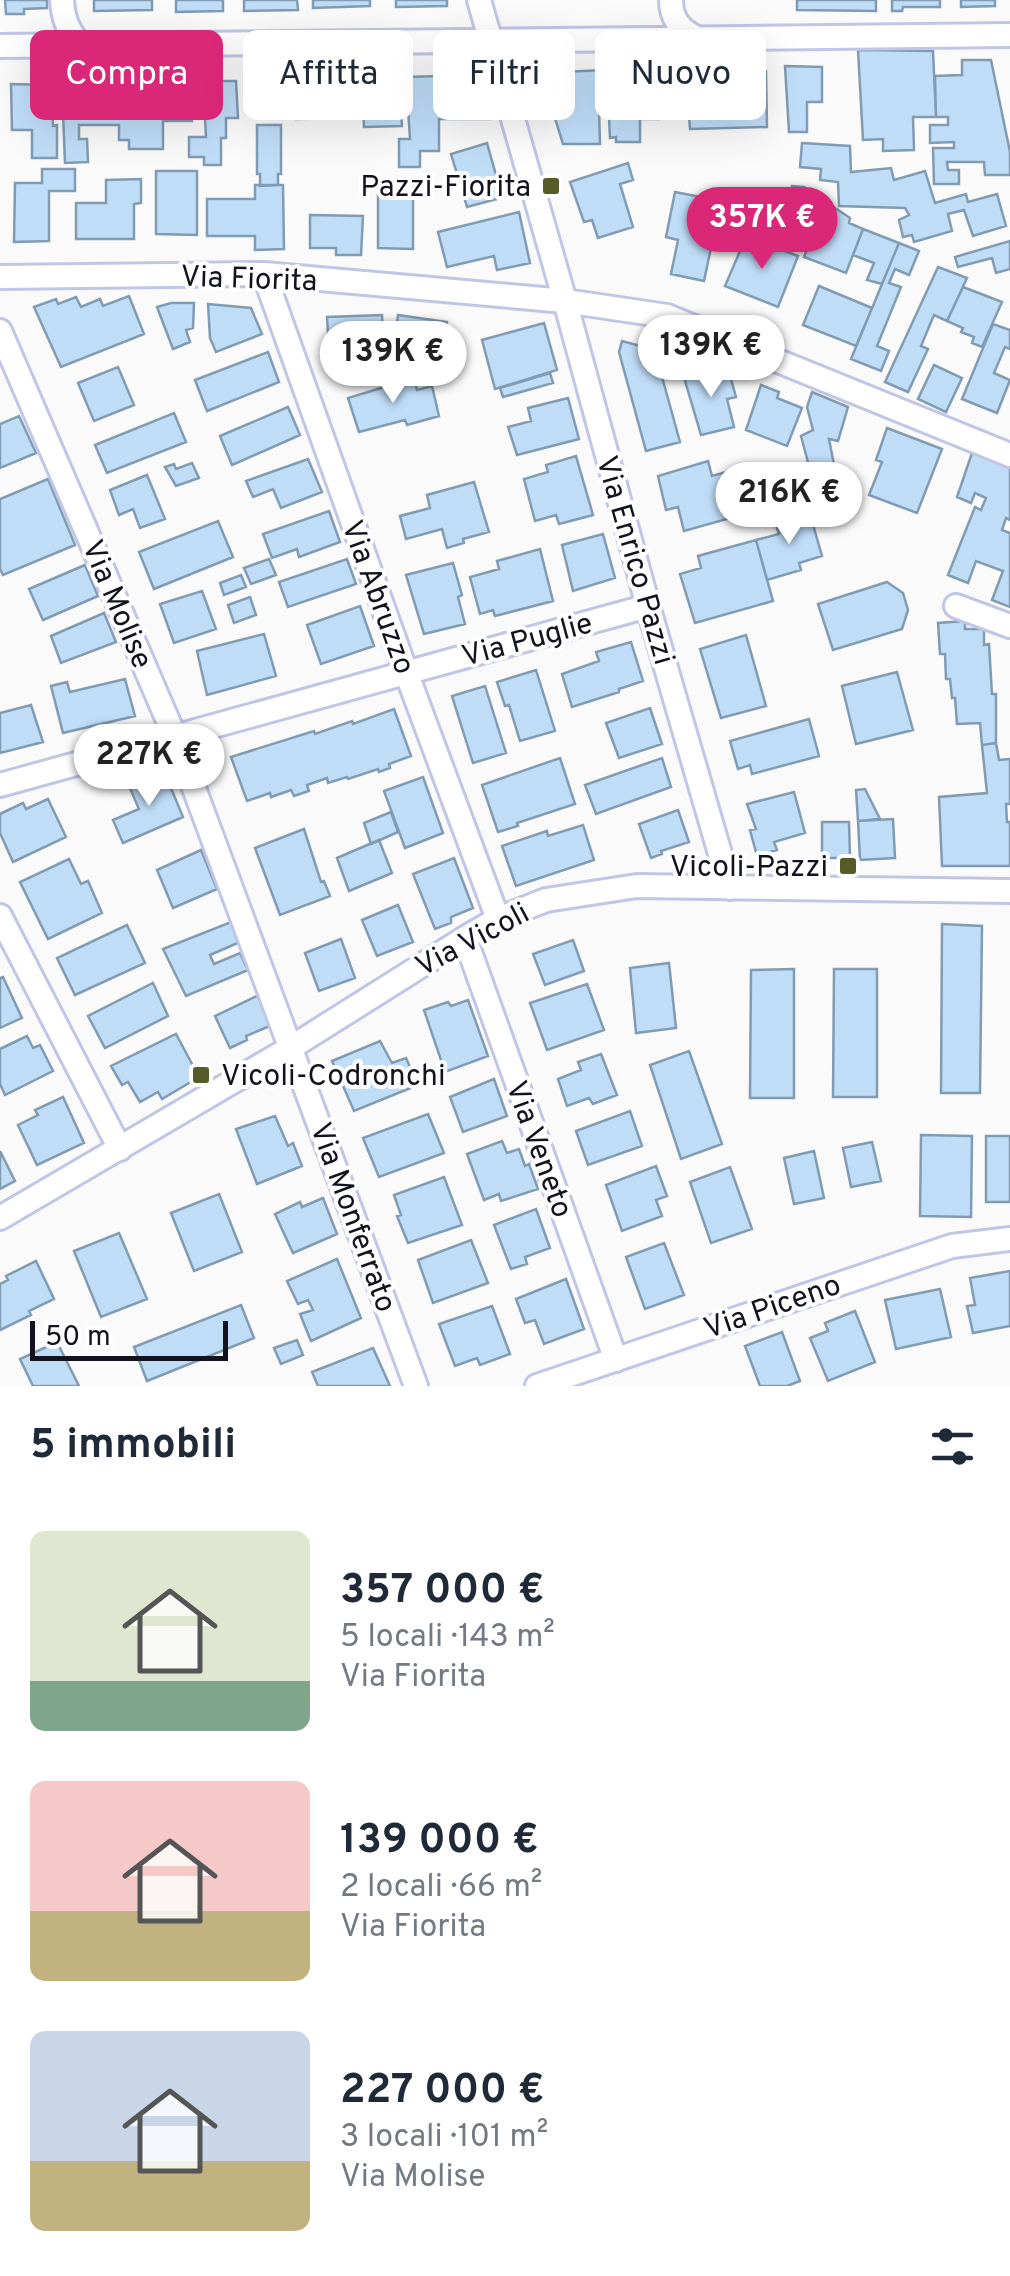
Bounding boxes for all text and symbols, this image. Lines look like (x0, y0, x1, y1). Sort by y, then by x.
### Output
chip: Compra (30, 30, 223, 120)
chip: Affitta (243, 30, 413, 120)
chip: Filtri (433, 30, 575, 120)
chip: Nuovo (595, 30, 766, 120)
place label: Pazzi-Fiorita (360, 170, 531, 207)
marker: Pazzi-Fiorita (540, 175, 562, 197)
pin: 357K € (681, 187, 843, 272)
text: 357K € (709, 199, 815, 239)
street label: Via Fiorita (180, 260, 318, 301)
pin: 139K € (630, 315, 792, 400)
pin: 139K € (312, 321, 474, 406)
text: 139K € (660, 327, 762, 367)
text: 139K € (342, 333, 444, 373)
street label: Via Enrico Pazzi (586, 452, 681, 669)
pin: 216K € (708, 462, 870, 547)
text: 216K € (737, 474, 841, 514)
street label: Via Abruzzo (332, 516, 422, 680)
street label: Via Molise (72, 535, 159, 675)
street label: Via Puglie (458, 606, 597, 677)
pin: 227K € (68, 724, 230, 809)
text: 227K € (96, 736, 202, 776)
place label: Vicoli-Pazzi (670, 850, 828, 887)
marker: Vicoli-Pazzi (837, 855, 859, 877)
street label: Via Vicoli (410, 896, 536, 987)
place label: Vicoli-Codronchi (221, 1059, 446, 1096)
marker: Vicoli-Codronchi (190, 1064, 212, 1086)
street label: Via Veneto (496, 1076, 579, 1223)
street label: Via Monferrato (300, 1118, 403, 1318)
street label: Via Piceno (700, 1268, 846, 1349)
scale bar (30, 1316, 228, 1360)
text: 50 m (45, 1320, 111, 1356)
icon: filters (925, 1419, 980, 1474)
text: 5 immobili (30, 1420, 236, 1473)
text: 357 000 € (340, 1565, 544, 1618)
icon: home (110, 1571, 230, 1691)
text: 5 locali · 143 m² (340, 1618, 555, 1658)
text: Via Fiorita (340, 1658, 486, 1698)
text: 139 000 € (340, 1815, 539, 1868)
icon: home (110, 1821, 230, 1941)
text: 2 locali · 66 m² (340, 1868, 542, 1908)
text: Via Fiorita (340, 1908, 486, 1948)
text: 227 000 € (340, 2065, 544, 2118)
icon: home (110, 2071, 230, 2191)
text: 3 locali · 101 m² (340, 2118, 548, 2158)
text: Via Molise (340, 2158, 485, 2198)

